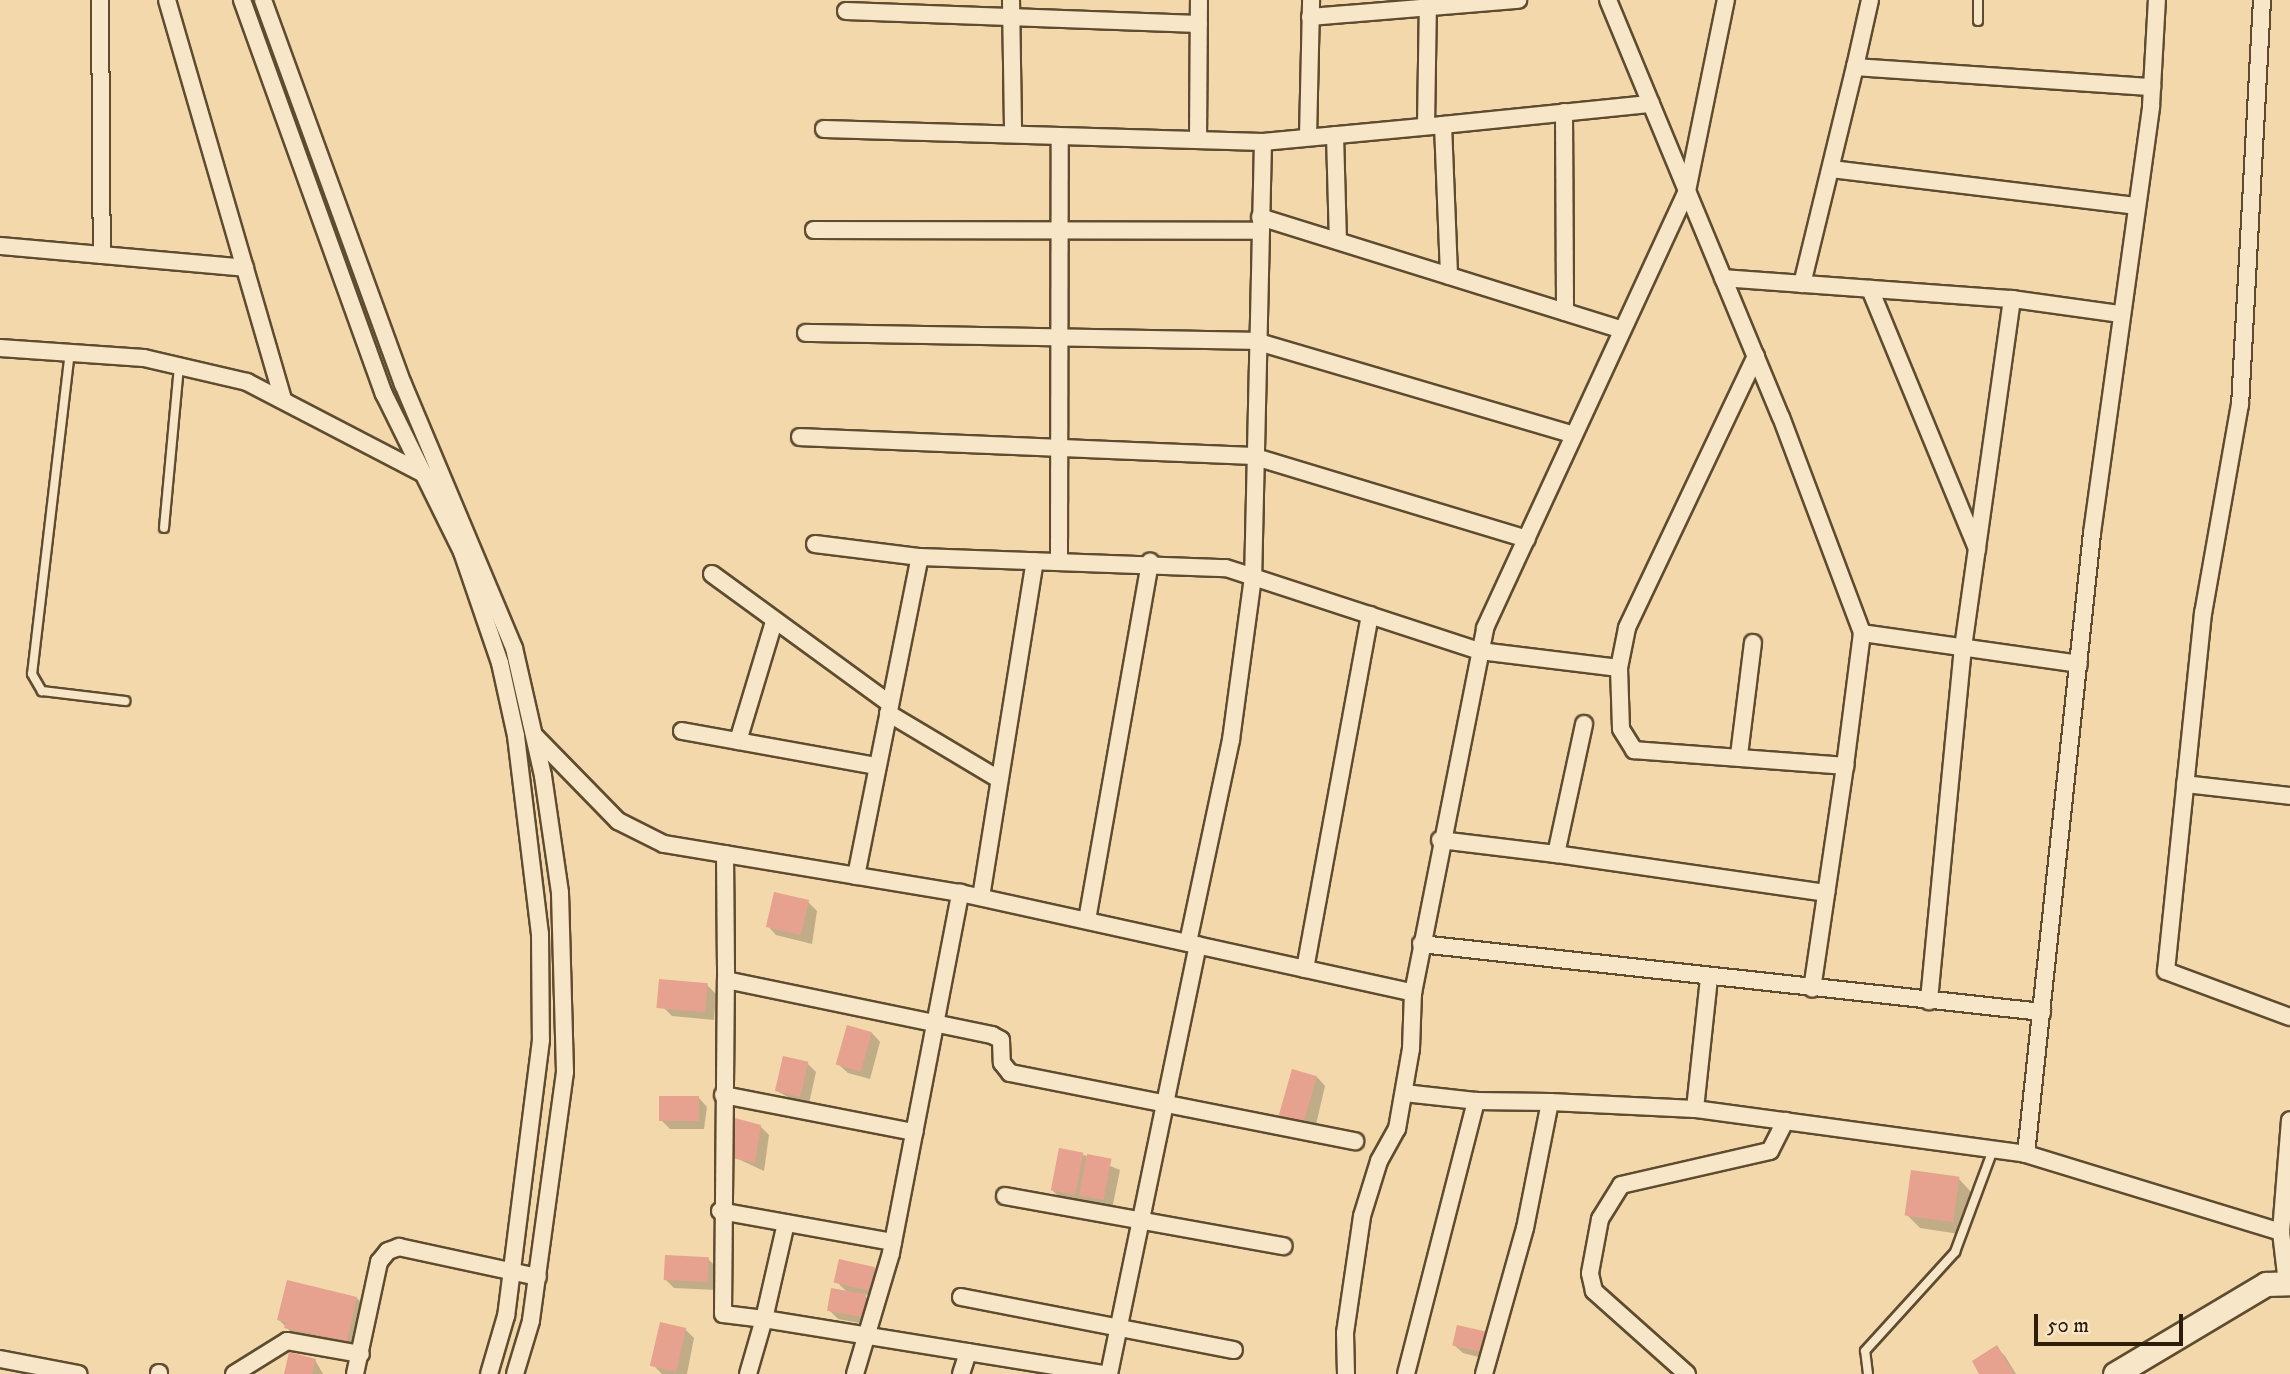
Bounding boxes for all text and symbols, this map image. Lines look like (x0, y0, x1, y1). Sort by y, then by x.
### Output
scale bar (2038, 1300, 2187, 1344)
text: 50 m (2047, 1313, 2089, 1339)

